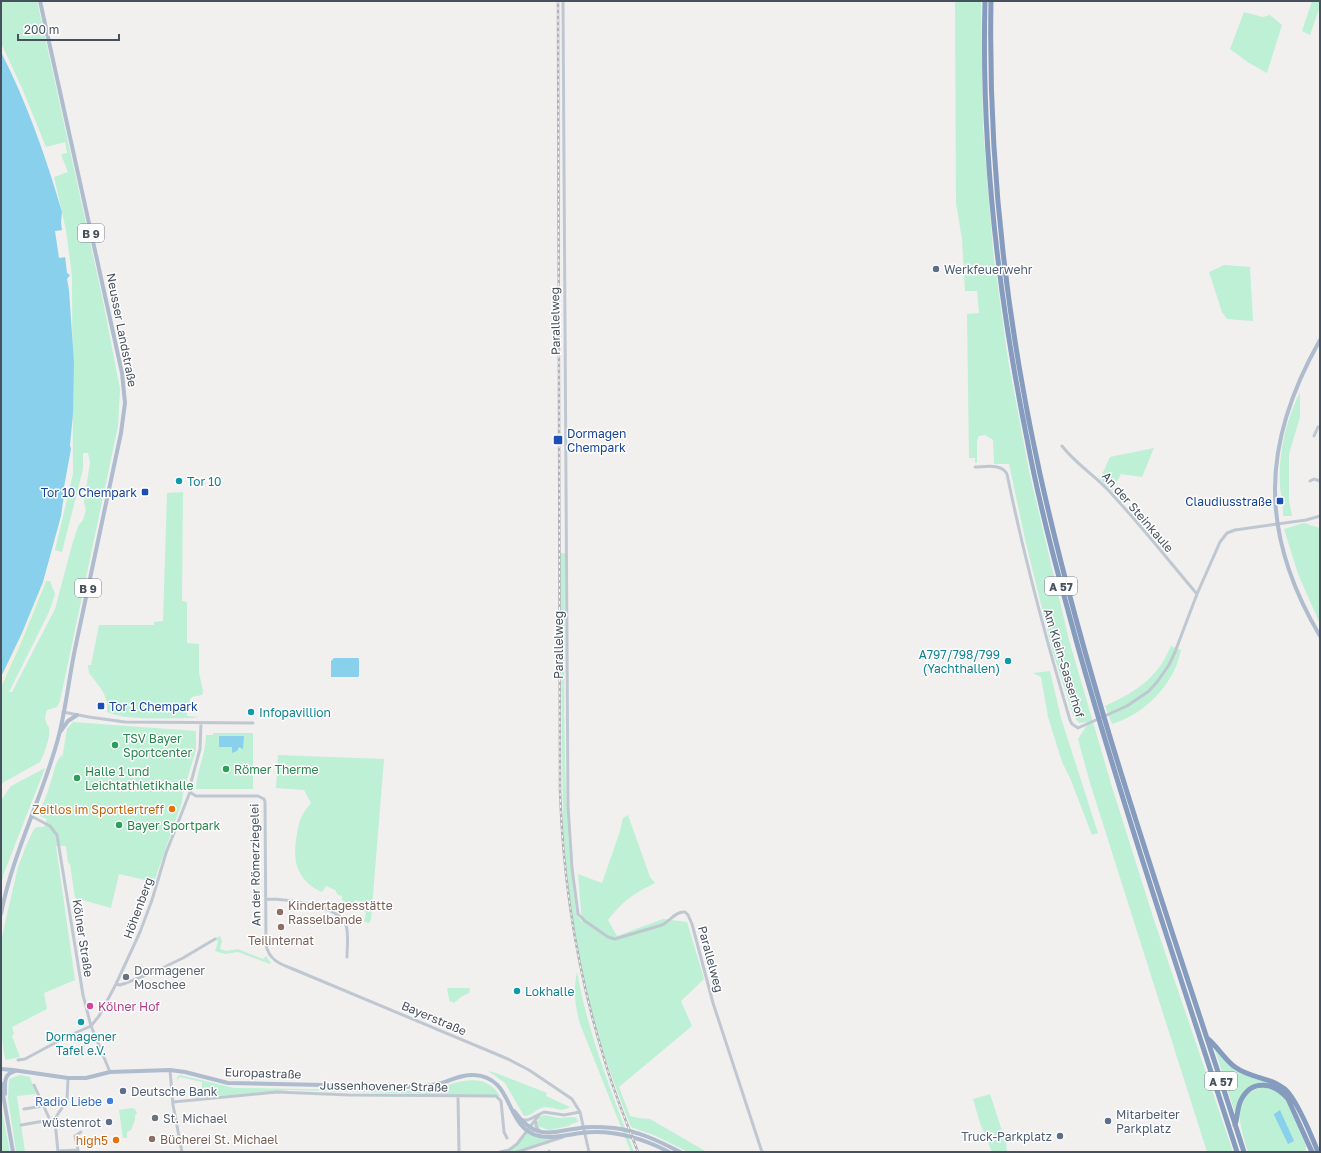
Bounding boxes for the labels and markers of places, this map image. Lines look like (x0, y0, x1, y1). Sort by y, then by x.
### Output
place label: Werkfeuerwehr (944, 262, 1033, 277)
marker: Werkfeuerwehr (931, 264, 941, 274)
place label: Dormagen Chempark (567, 426, 626, 455)
marker: Dormagen Chempark (552, 434, 564, 446)
place label: Tor 10 (187, 474, 222, 489)
marker: Tor 10 (174, 476, 184, 486)
place label: Tor 10 Chempark (41, 485, 137, 500)
marker: Tor 10 Chempark (140, 487, 150, 497)
place label: Claudiusstraße (1185, 494, 1272, 509)
marker: Claudiusstraße (1275, 496, 1285, 506)
place label: A797/798/799 (Yachthallen) (919, 647, 1000, 676)
marker: A797/798/799 (Yachthallen) (1003, 656, 1013, 666)
place label: Tor 1 Chempark (109, 699, 198, 714)
marker: Tor 1 Chempark (96, 701, 106, 711)
place label: Infopavillion (259, 705, 331, 720)
marker: Infopavillion (246, 707, 256, 717)
place label: TSV Bayer Sportcenter (123, 731, 193, 760)
marker: TSV Bayer Sportcenter (110, 740, 120, 750)
place label: Römer Therme (234, 762, 319, 777)
place label: Halle 1 und Leichtathletikhalle (85, 764, 194, 793)
marker: Römer Therme (221, 764, 231, 774)
marker: Halle 1 und Leichtathletikhalle (72, 773, 82, 783)
place label: Zeitlos im Sportlertreff (32, 802, 165, 817)
marker: Zeitlos im Sportlertreff (167, 804, 177, 814)
place label: Bayer Sportpark (127, 818, 221, 833)
marker: Bayer Sportpark (114, 820, 124, 830)
place label: Kindertagesstätte Rasselbande (288, 898, 393, 927)
marker: Kindertagesstätte Rasselbande (275, 907, 285, 917)
marker: Teilinternat (276, 922, 286, 932)
place label: Teilinternat (248, 933, 314, 948)
place label: Dormagener Moschee (134, 963, 205, 992)
marker: Dormagener Moschee (121, 972, 131, 982)
place label: Lokhalle (525, 984, 574, 999)
marker: Lokhalle (512, 986, 522, 996)
place label: Kölner Hof (98, 999, 160, 1014)
marker: Kölner Hof (85, 1001, 95, 1011)
marker: Dormagener Tafel e.V. (76, 1017, 86, 1027)
place label: Dormagener Tafel e.V. (45, 1029, 117, 1058)
place label: Deutsche Bank (131, 1084, 218, 1099)
marker: Deutsche Bank (118, 1086, 128, 1096)
place label: Radio Liebe (35, 1094, 102, 1109)
marker: Radio Liebe (105, 1096, 115, 1106)
place label: Mitarbeiter Parkplatz (1116, 1107, 1180, 1136)
place label: St. Michael (163, 1111, 227, 1126)
marker: St. Michael (150, 1113, 160, 1123)
place label: wüstenrot (42, 1115, 101, 1130)
marker: Mitarbeiter Parkplatz (1103, 1116, 1113, 1126)
marker: wüstenrot (104, 1117, 114, 1127)
place label: Truck-Parkplatz (961, 1129, 1052, 1144)
marker: Truck-Parkplatz (1055, 1131, 1065, 1141)
place label: Bücherei St. Michael (160, 1132, 278, 1147)
place label: high5 (76, 1133, 108, 1148)
marker: Bücherei St. Michael (147, 1134, 157, 1144)
marker: high5 (111, 1135, 121, 1145)

